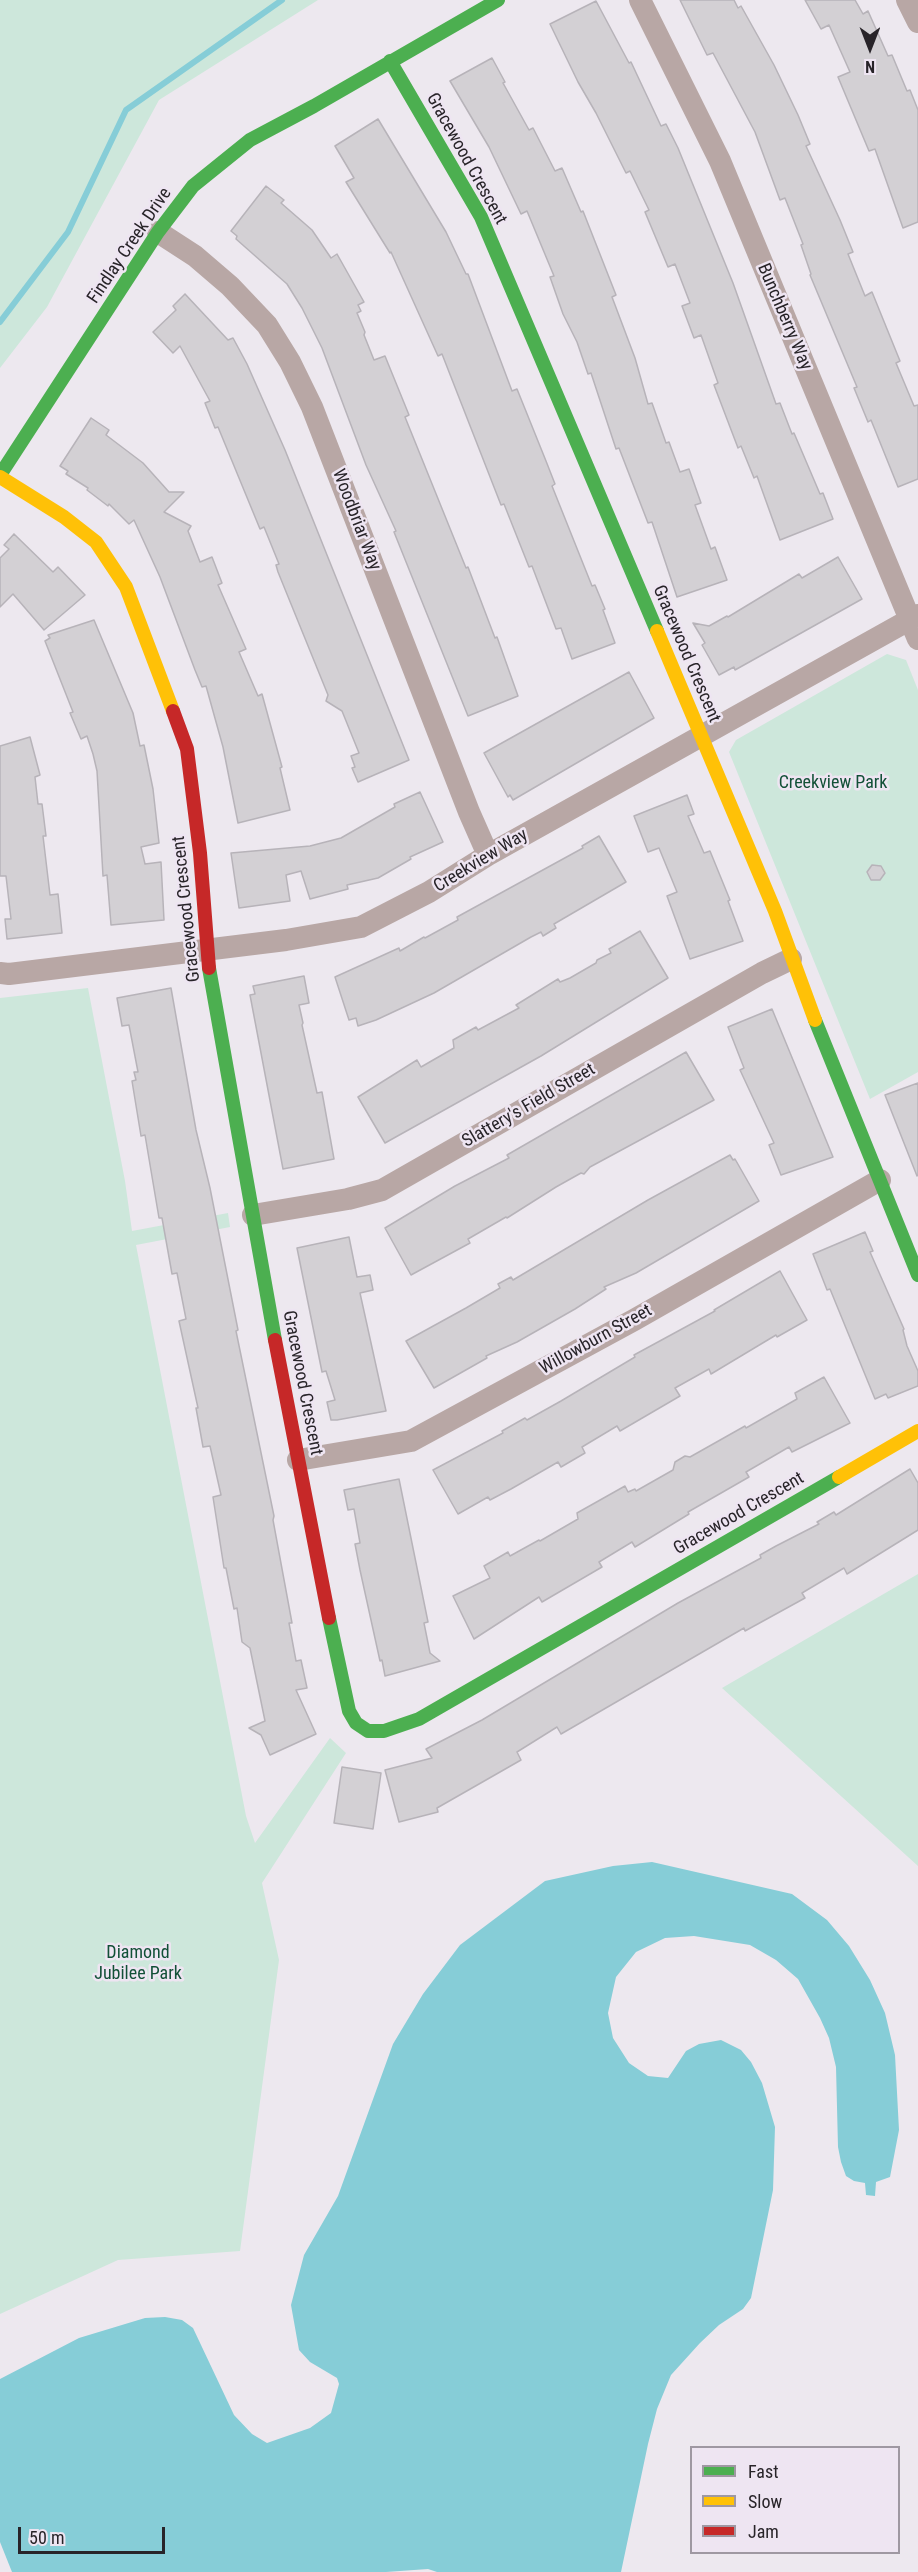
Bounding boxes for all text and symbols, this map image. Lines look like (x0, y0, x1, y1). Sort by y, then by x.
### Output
north arrow (840, 18, 900, 78)
text: N (865, 57, 875, 76)
street label: Gracewood Crescent (421, 90, 511, 228)
street label: Findlay Creek Drive (83, 184, 177, 308)
street label: Bunchberry Way (752, 260, 816, 374)
street label: Woodbriar Way (327, 466, 385, 574)
street label: Gracewood Crescent (647, 582, 725, 726)
park label: Creekview Park (779, 772, 887, 794)
street label: Creekview Way (430, 824, 532, 898)
street label: Gracewood Crescent (169, 835, 205, 983)
street label: Slattery's Field Street (459, 1059, 599, 1153)
street label: Willowburn Street (536, 1300, 656, 1380)
street label: Gracewood Crescent (277, 1309, 327, 1457)
street label: Gracewood Crescent (670, 1468, 808, 1560)
park label: Diamond Jubilee Park (94, 1942, 182, 1984)
legend (690, 2446, 900, 2554)
text: Fast (748, 2461, 779, 2482)
text: Slow (748, 2491, 782, 2512)
scale bar (21, 2515, 168, 2553)
text: Jam (748, 2521, 779, 2542)
text: 50 m (29, 2527, 64, 2548)

